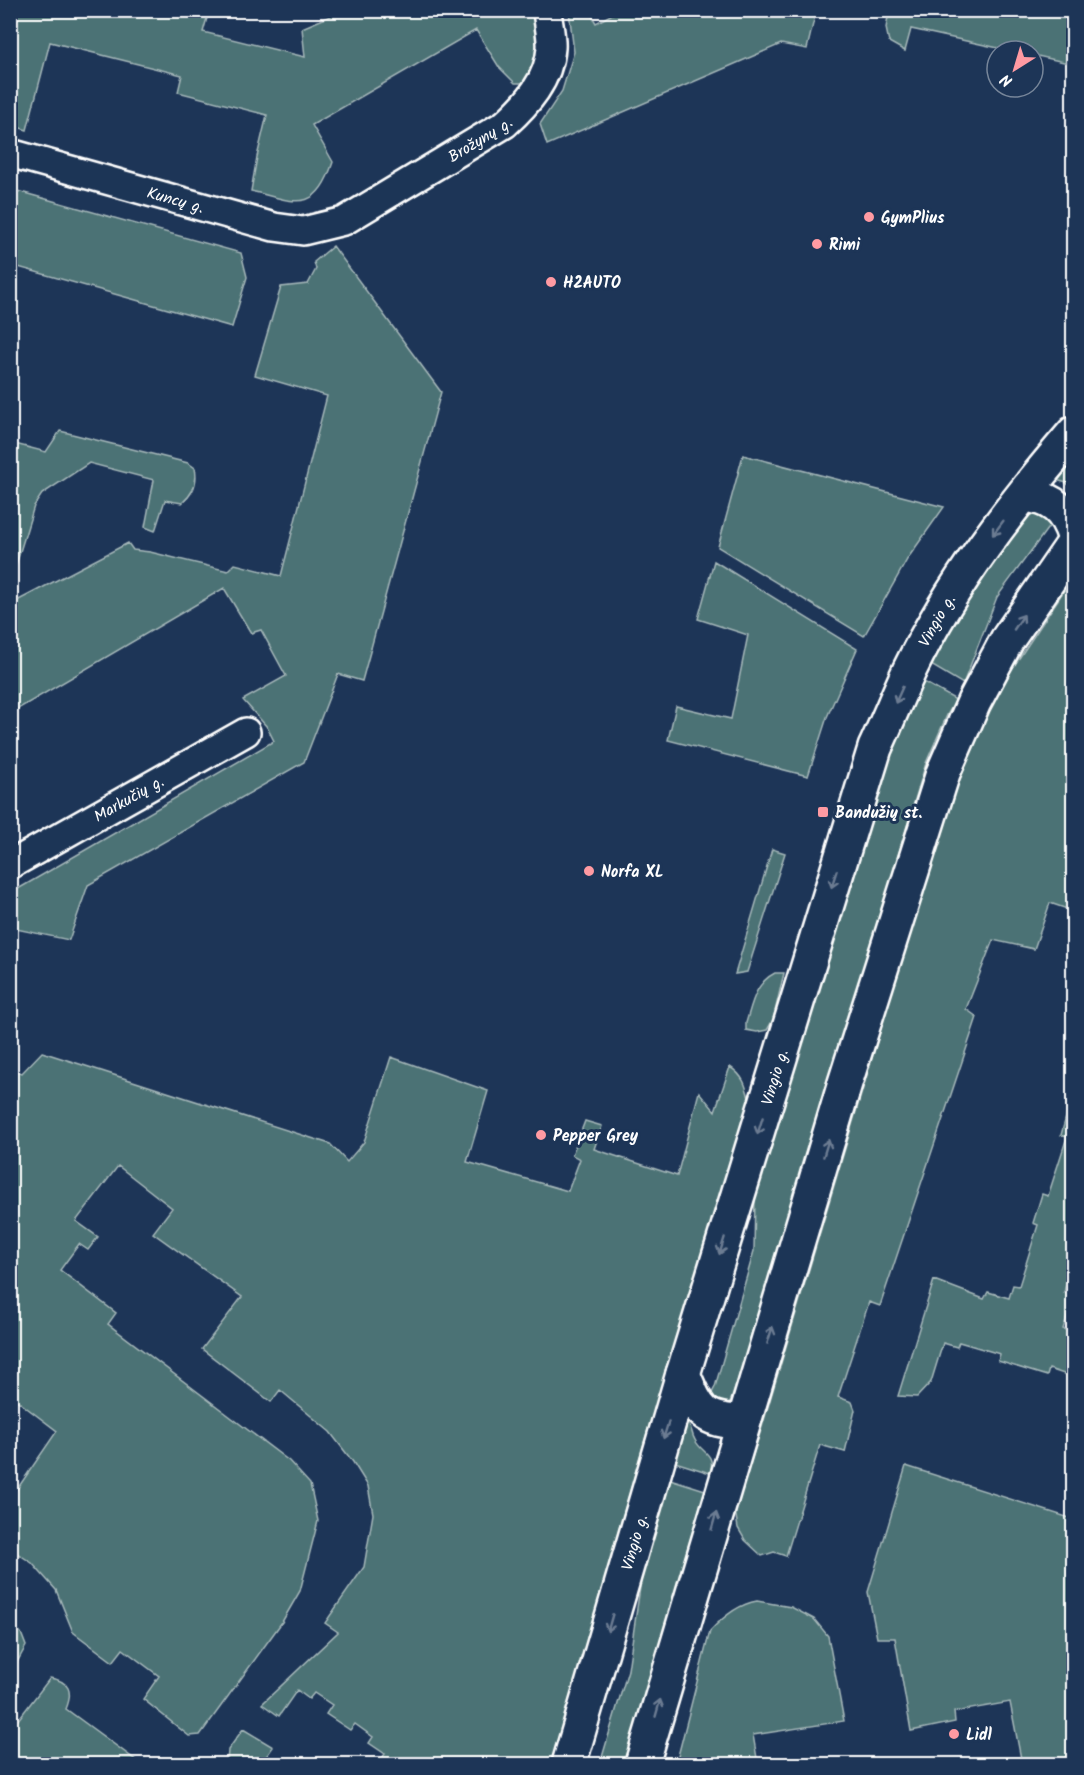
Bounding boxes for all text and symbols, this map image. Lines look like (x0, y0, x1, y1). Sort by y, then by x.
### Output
north arrow (985, 39, 1045, 99)
text: N (995, 67, 1018, 93)
street label: Brožynų g. (443, 112, 519, 170)
street label: Kuncų g. (144, 181, 207, 221)
place label: GymPlius (881, 206, 945, 231)
marker: GymPlius (862, 210, 876, 224)
place label: Rimi (829, 233, 861, 258)
marker: Rimi (810, 237, 824, 251)
place label: H2AUTO (563, 271, 621, 296)
marker: H2AUTO (544, 275, 558, 289)
one-way arrow (992, 520, 1005, 536)
street label: Vingio g. (912, 590, 963, 652)
one-way arrow (1012, 614, 1025, 631)
one-way arrow (892, 686, 904, 704)
street label: Markučių g. (89, 770, 169, 829)
place label: Bandužių st. (835, 801, 922, 826)
marker: Bandužių st. (816, 805, 830, 819)
place label: Norfa XL (601, 860, 664, 885)
marker: Norfa XL (582, 864, 596, 878)
one-way arrow (828, 869, 839, 888)
street label: Vingio g. (755, 1046, 796, 1109)
one-way arrow (753, 1116, 764, 1135)
place label: Pepper Grey (553, 1124, 639, 1149)
marker: Pepper Grey (534, 1128, 548, 1142)
one-way arrow (821, 1139, 832, 1158)
one-way arrow (716, 1236, 727, 1255)
one-way arrow (765, 1325, 776, 1344)
one-way arrow (660, 1420, 671, 1439)
street label: Vingio g. (615, 1512, 655, 1574)
one-way arrow (709, 1512, 720, 1531)
one-way arrow (604, 1613, 615, 1632)
one-way arrow (653, 1699, 664, 1718)
place label: Lidl (966, 1723, 993, 1748)
marker: Lidl (947, 1727, 961, 1741)

